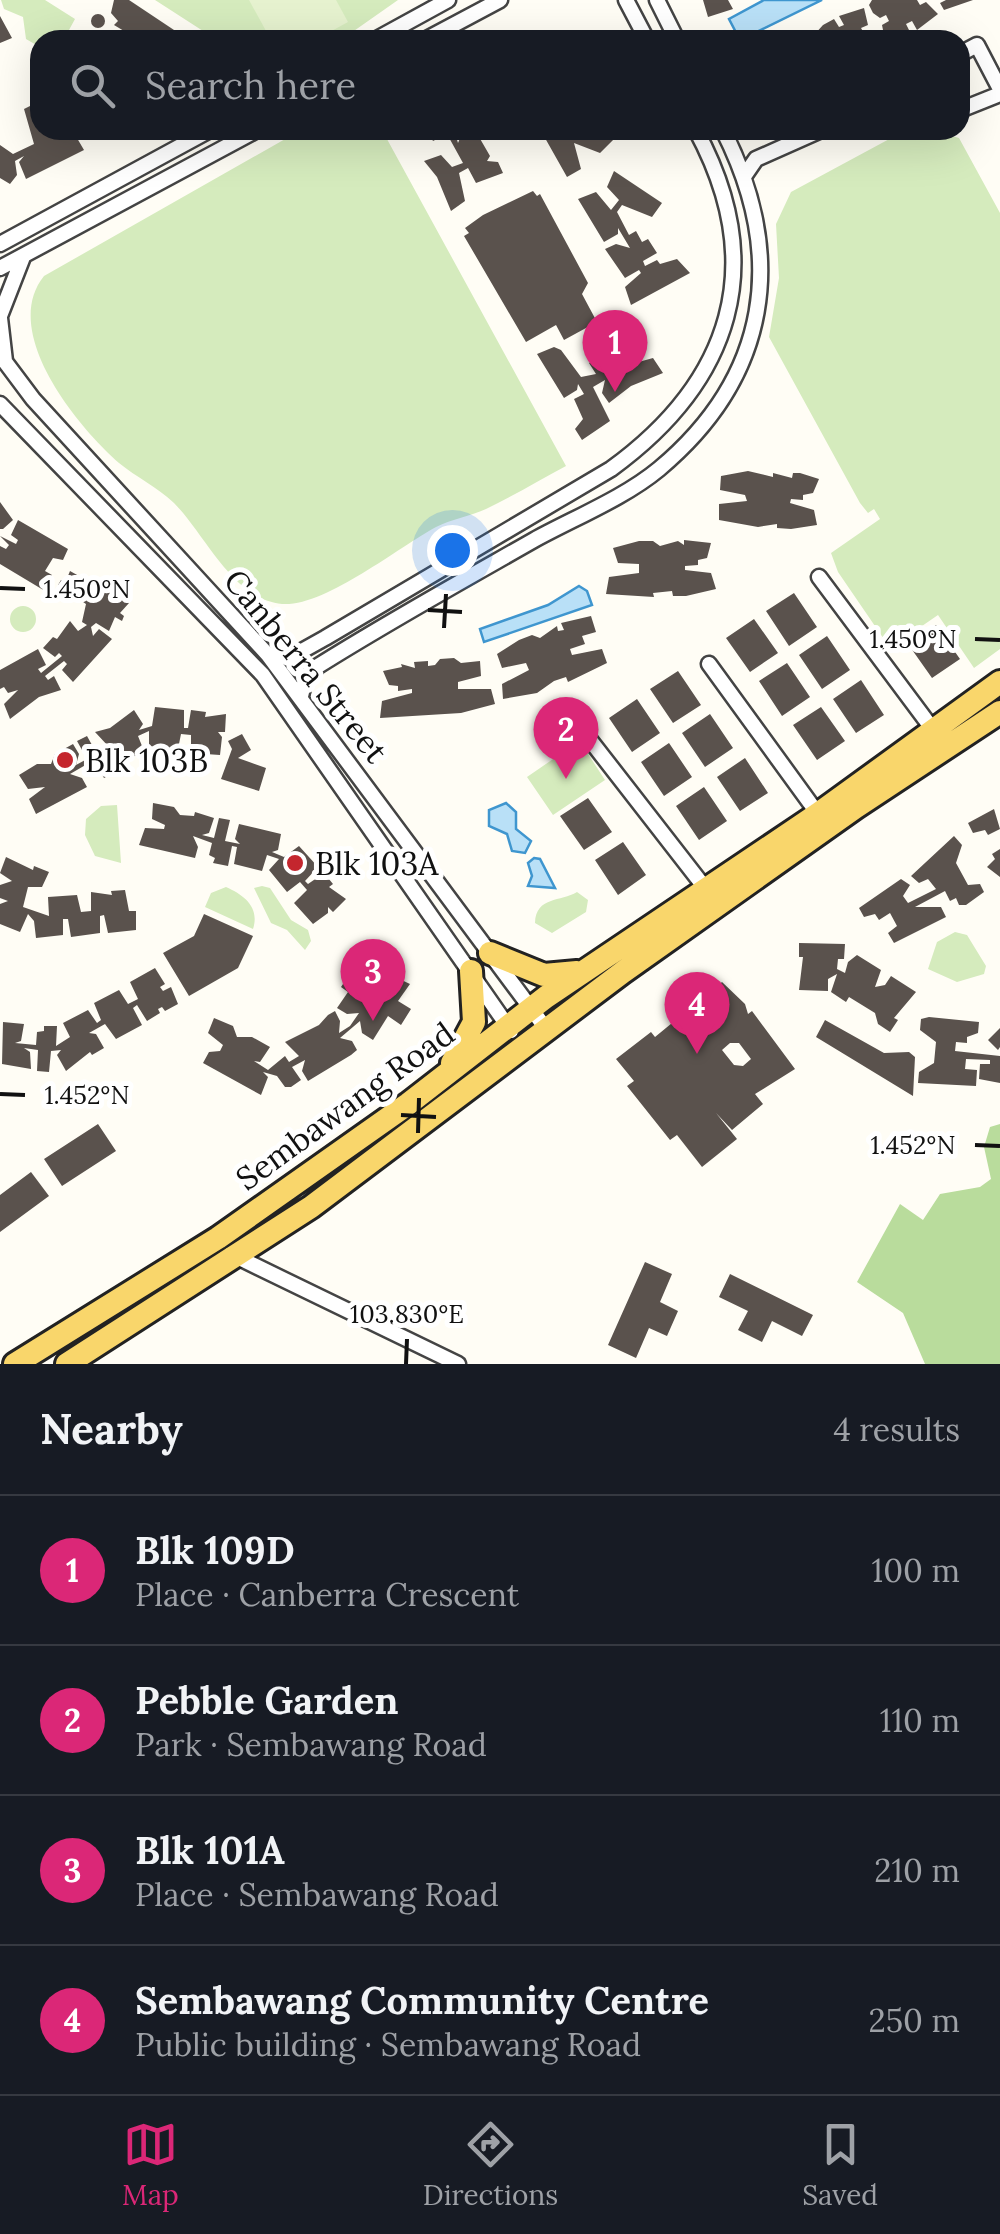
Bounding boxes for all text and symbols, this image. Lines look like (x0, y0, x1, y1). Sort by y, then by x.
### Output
search box (30, 30, 970, 140)
icon: search (65, 58, 120, 113)
text: Search here (145, 61, 356, 109)
pin: 1 (582, 310, 648, 392)
your location (427, 525, 478, 576)
street label: Canberra Street (215, 561, 397, 772)
text: 1.450°N (43, 573, 131, 605)
text: 1.450°N (869, 623, 957, 655)
pin: 2 (534, 696, 598, 779)
place label: Blk 103B (85, 740, 208, 781)
marker: Blk 103B (54, 749, 76, 771)
place label: Blk 103A (315, 843, 439, 884)
marker: Blk 103A (284, 852, 306, 874)
pin: 3 (340, 938, 406, 1021)
pin: 4 (664, 972, 730, 1054)
street label: Sembawang Road (228, 1013, 462, 1199)
text: 1.452°N (44, 1079, 130, 1111)
text: 1.452°N (870, 1129, 956, 1161)
text: 103.830°E (350, 1298, 464, 1330)
text: Nearby (40, 1402, 183, 1456)
text: 4 results (833, 1409, 960, 1450)
text: Blk 109D (135, 1526, 295, 1574)
text: 1 (66, 1550, 79, 1591)
text: 100 m (872, 1550, 960, 1591)
text: Place · Canberra Crescent (135, 1574, 519, 1615)
text: Pebble Garden (135, 1676, 398, 1724)
text: 2 (64, 1700, 81, 1741)
text: 110 m (880, 1700, 960, 1741)
text: Park · Sembawang Road (135, 1724, 487, 1765)
text: Blk 101A (135, 1826, 285, 1874)
text: 3 (64, 1850, 81, 1891)
text: 210 m (874, 1850, 960, 1891)
text: Place · Sembawang Road (135, 1874, 499, 1915)
text: Sembawang Community Centre (135, 1976, 709, 2024)
text: 4 (64, 2000, 81, 2041)
text: 250 m (868, 2000, 960, 2041)
text: Public building · Sembawang Road (135, 2024, 641, 2065)
tab: Map (122, 2117, 179, 2213)
tab: Directions (423, 2117, 558, 2213)
tab: Saved (802, 2117, 878, 2213)

